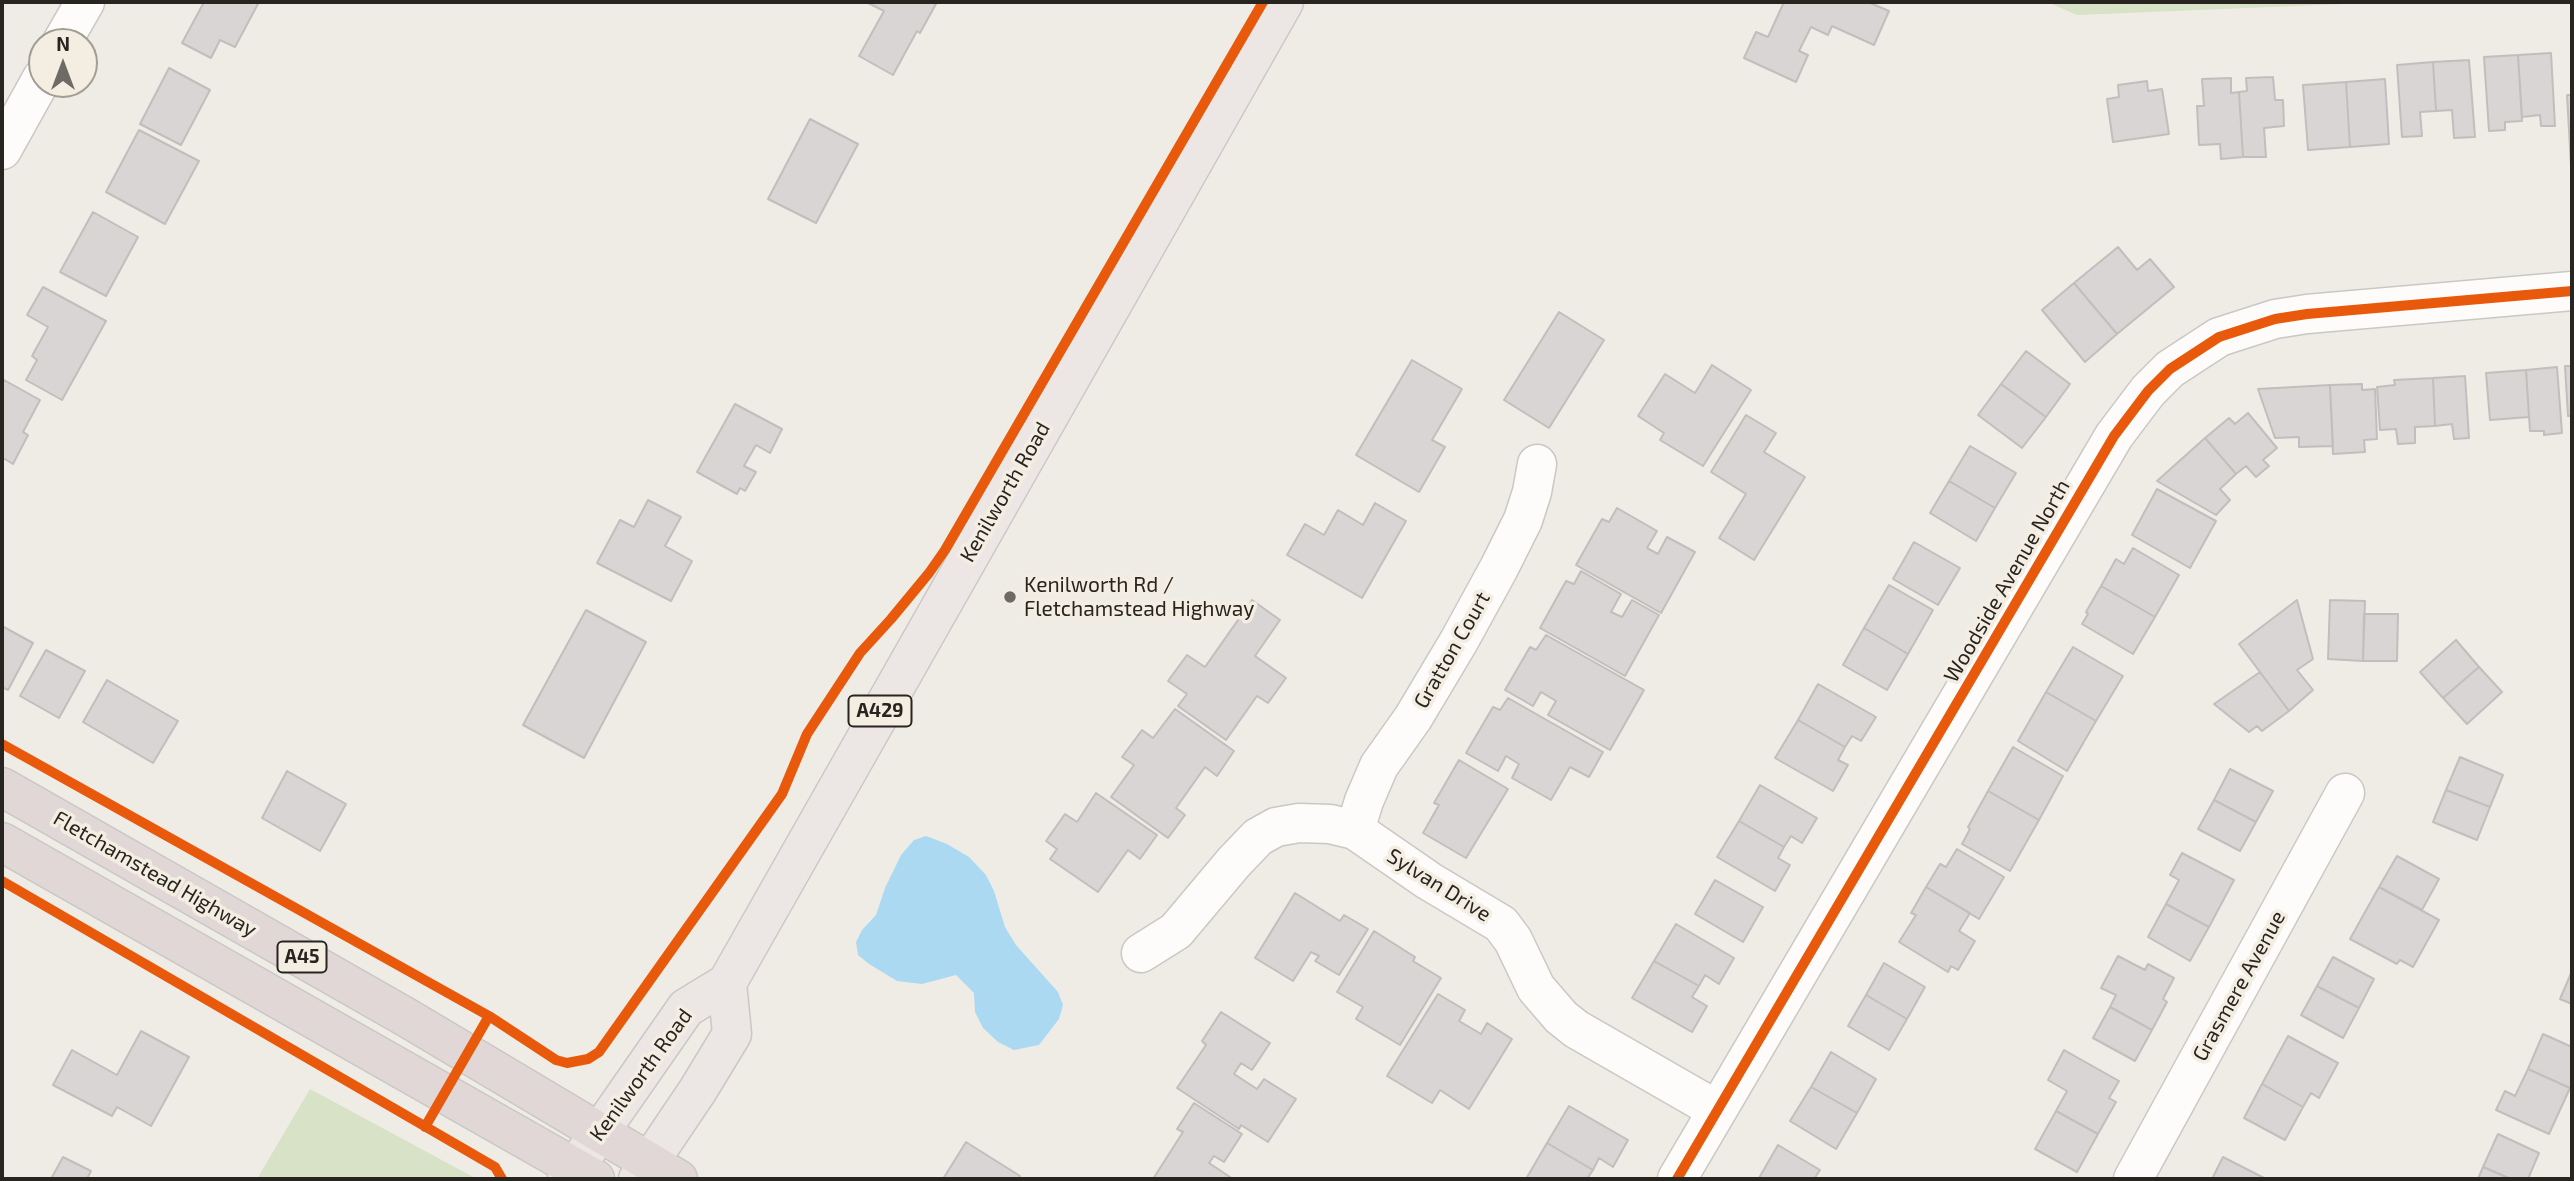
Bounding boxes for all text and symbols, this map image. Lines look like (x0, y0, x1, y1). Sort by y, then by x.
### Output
north arrow (28, 28, 98, 98)
text: N (56, 32, 70, 55)
street label: Kenilworth Road (955, 417, 1055, 567)
street label: Woodside Avenue North (1939, 475, 2075, 687)
place label: Kenilworth Rd / Fletchamstead Highway (1024, 572, 1254, 622)
street label: Gratton Court (1409, 587, 1495, 713)
marker: Kenilworth Rd / Fletchamstead Highway (1002, 589, 1018, 605)
road number: A429 (848, 696, 912, 726)
street label: Fletchamstead Highway (49, 805, 261, 943)
street label: Sylvan Drive (1382, 843, 1496, 927)
street label: Grasmere Avenue (2187, 906, 2291, 1066)
road number: A45 (278, 942, 326, 973)
street label: Kenilworth Road (584, 1004, 698, 1146)

